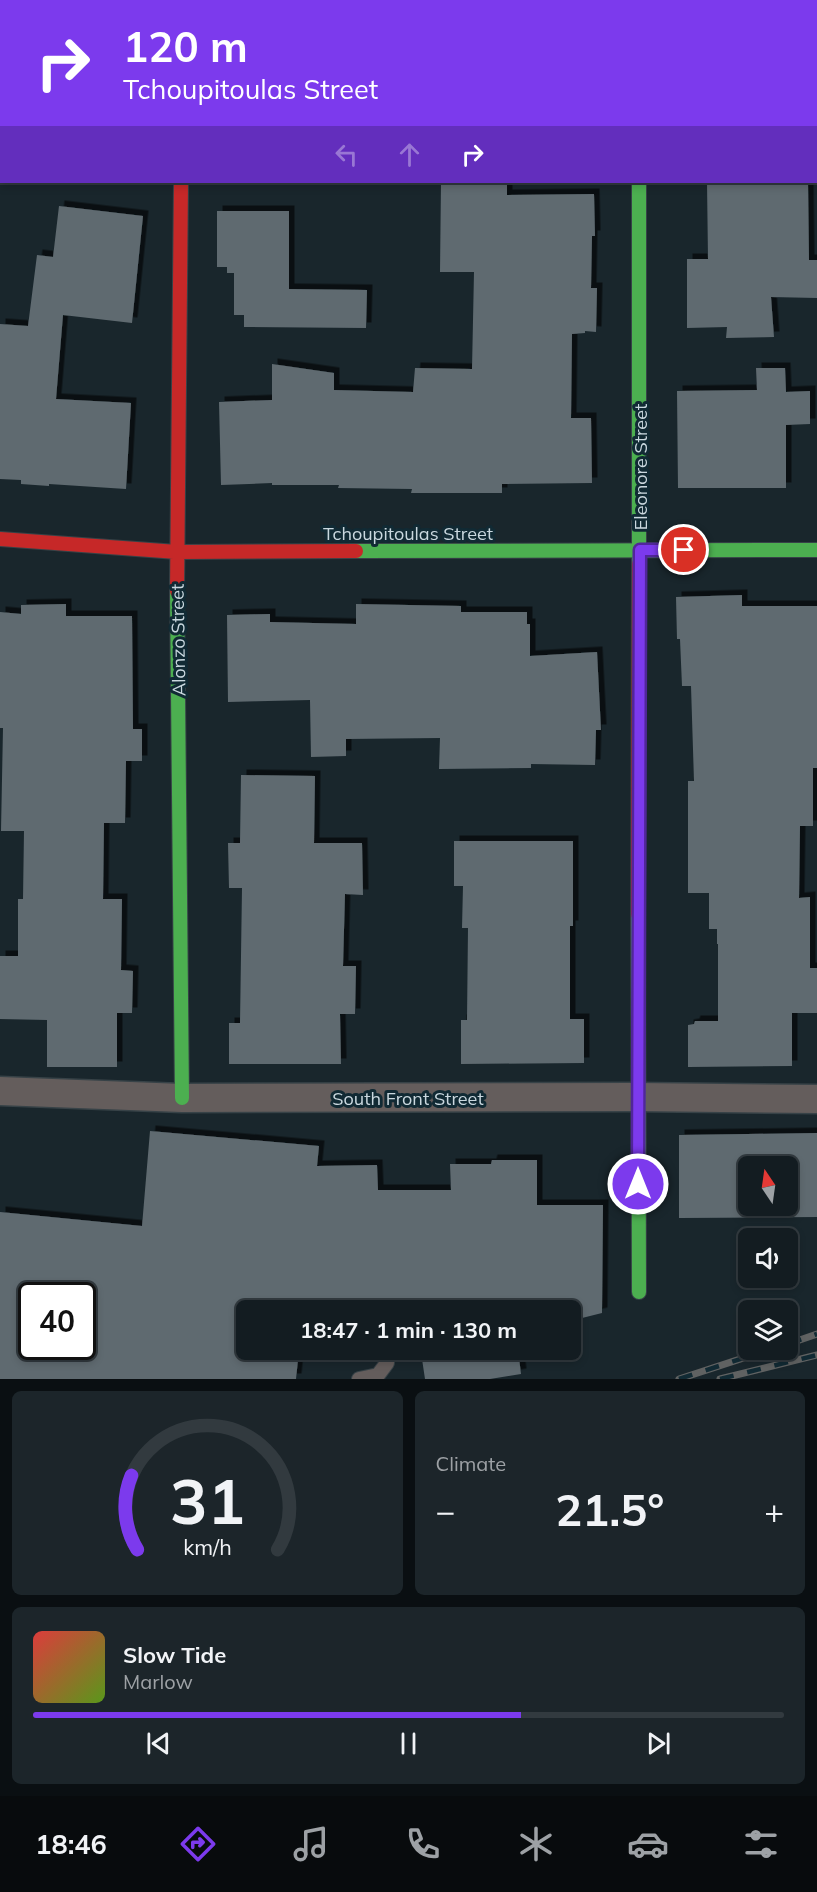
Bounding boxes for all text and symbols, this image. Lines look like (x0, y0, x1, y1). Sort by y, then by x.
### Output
text: 120 m (123, 20, 248, 73)
icon: right (24, 24, 102, 102)
text: Tchoupitoulas Street (123, 72, 378, 106)
icon: left (330, 138, 363, 171)
icon: ahead (393, 138, 426, 171)
icon: right (456, 138, 489, 171)
street label: Eleonore Street (629, 404, 652, 530)
street label: Tchoupitoulas Street (323, 522, 493, 545)
pin (658, 524, 709, 575)
icon: arrive (667, 533, 700, 566)
street label: Alonzo Street (166, 584, 190, 696)
street label: South Front Street (332, 1087, 484, 1110)
position arrow (606, 1152, 670, 1216)
north arrow (738, 1156, 798, 1216)
map controls (738, 1156, 798, 1360)
button: sound (738, 1228, 798, 1288)
speed limit sign: 40 (18, 1282, 96, 1360)
button: layers (738, 1300, 798, 1360)
text: 18:47 · 1 min · 130 m (300, 1316, 517, 1344)
text: Climate (436, 1451, 506, 1476)
text: 31 (170, 1461, 245, 1540)
text: 21.5° (555, 1481, 664, 1537)
text: − (436, 1490, 455, 1531)
text: + (764, 1490, 784, 1531)
text: km/h (183, 1533, 231, 1560)
text: Slow Tide (123, 1641, 226, 1669)
text: Marlow (123, 1669, 193, 1694)
icon: previous (142, 1727, 175, 1760)
icon: pause (392, 1727, 425, 1760)
icon: next (642, 1727, 675, 1760)
icon: directions (177, 1823, 219, 1865)
icon: music (290, 1823, 332, 1865)
icon: phone (402, 1823, 444, 1865)
icon: climate (515, 1823, 557, 1865)
icon: car (627, 1823, 669, 1865)
icon: filters (740, 1823, 782, 1865)
text: 18:46 (35, 1827, 107, 1861)

